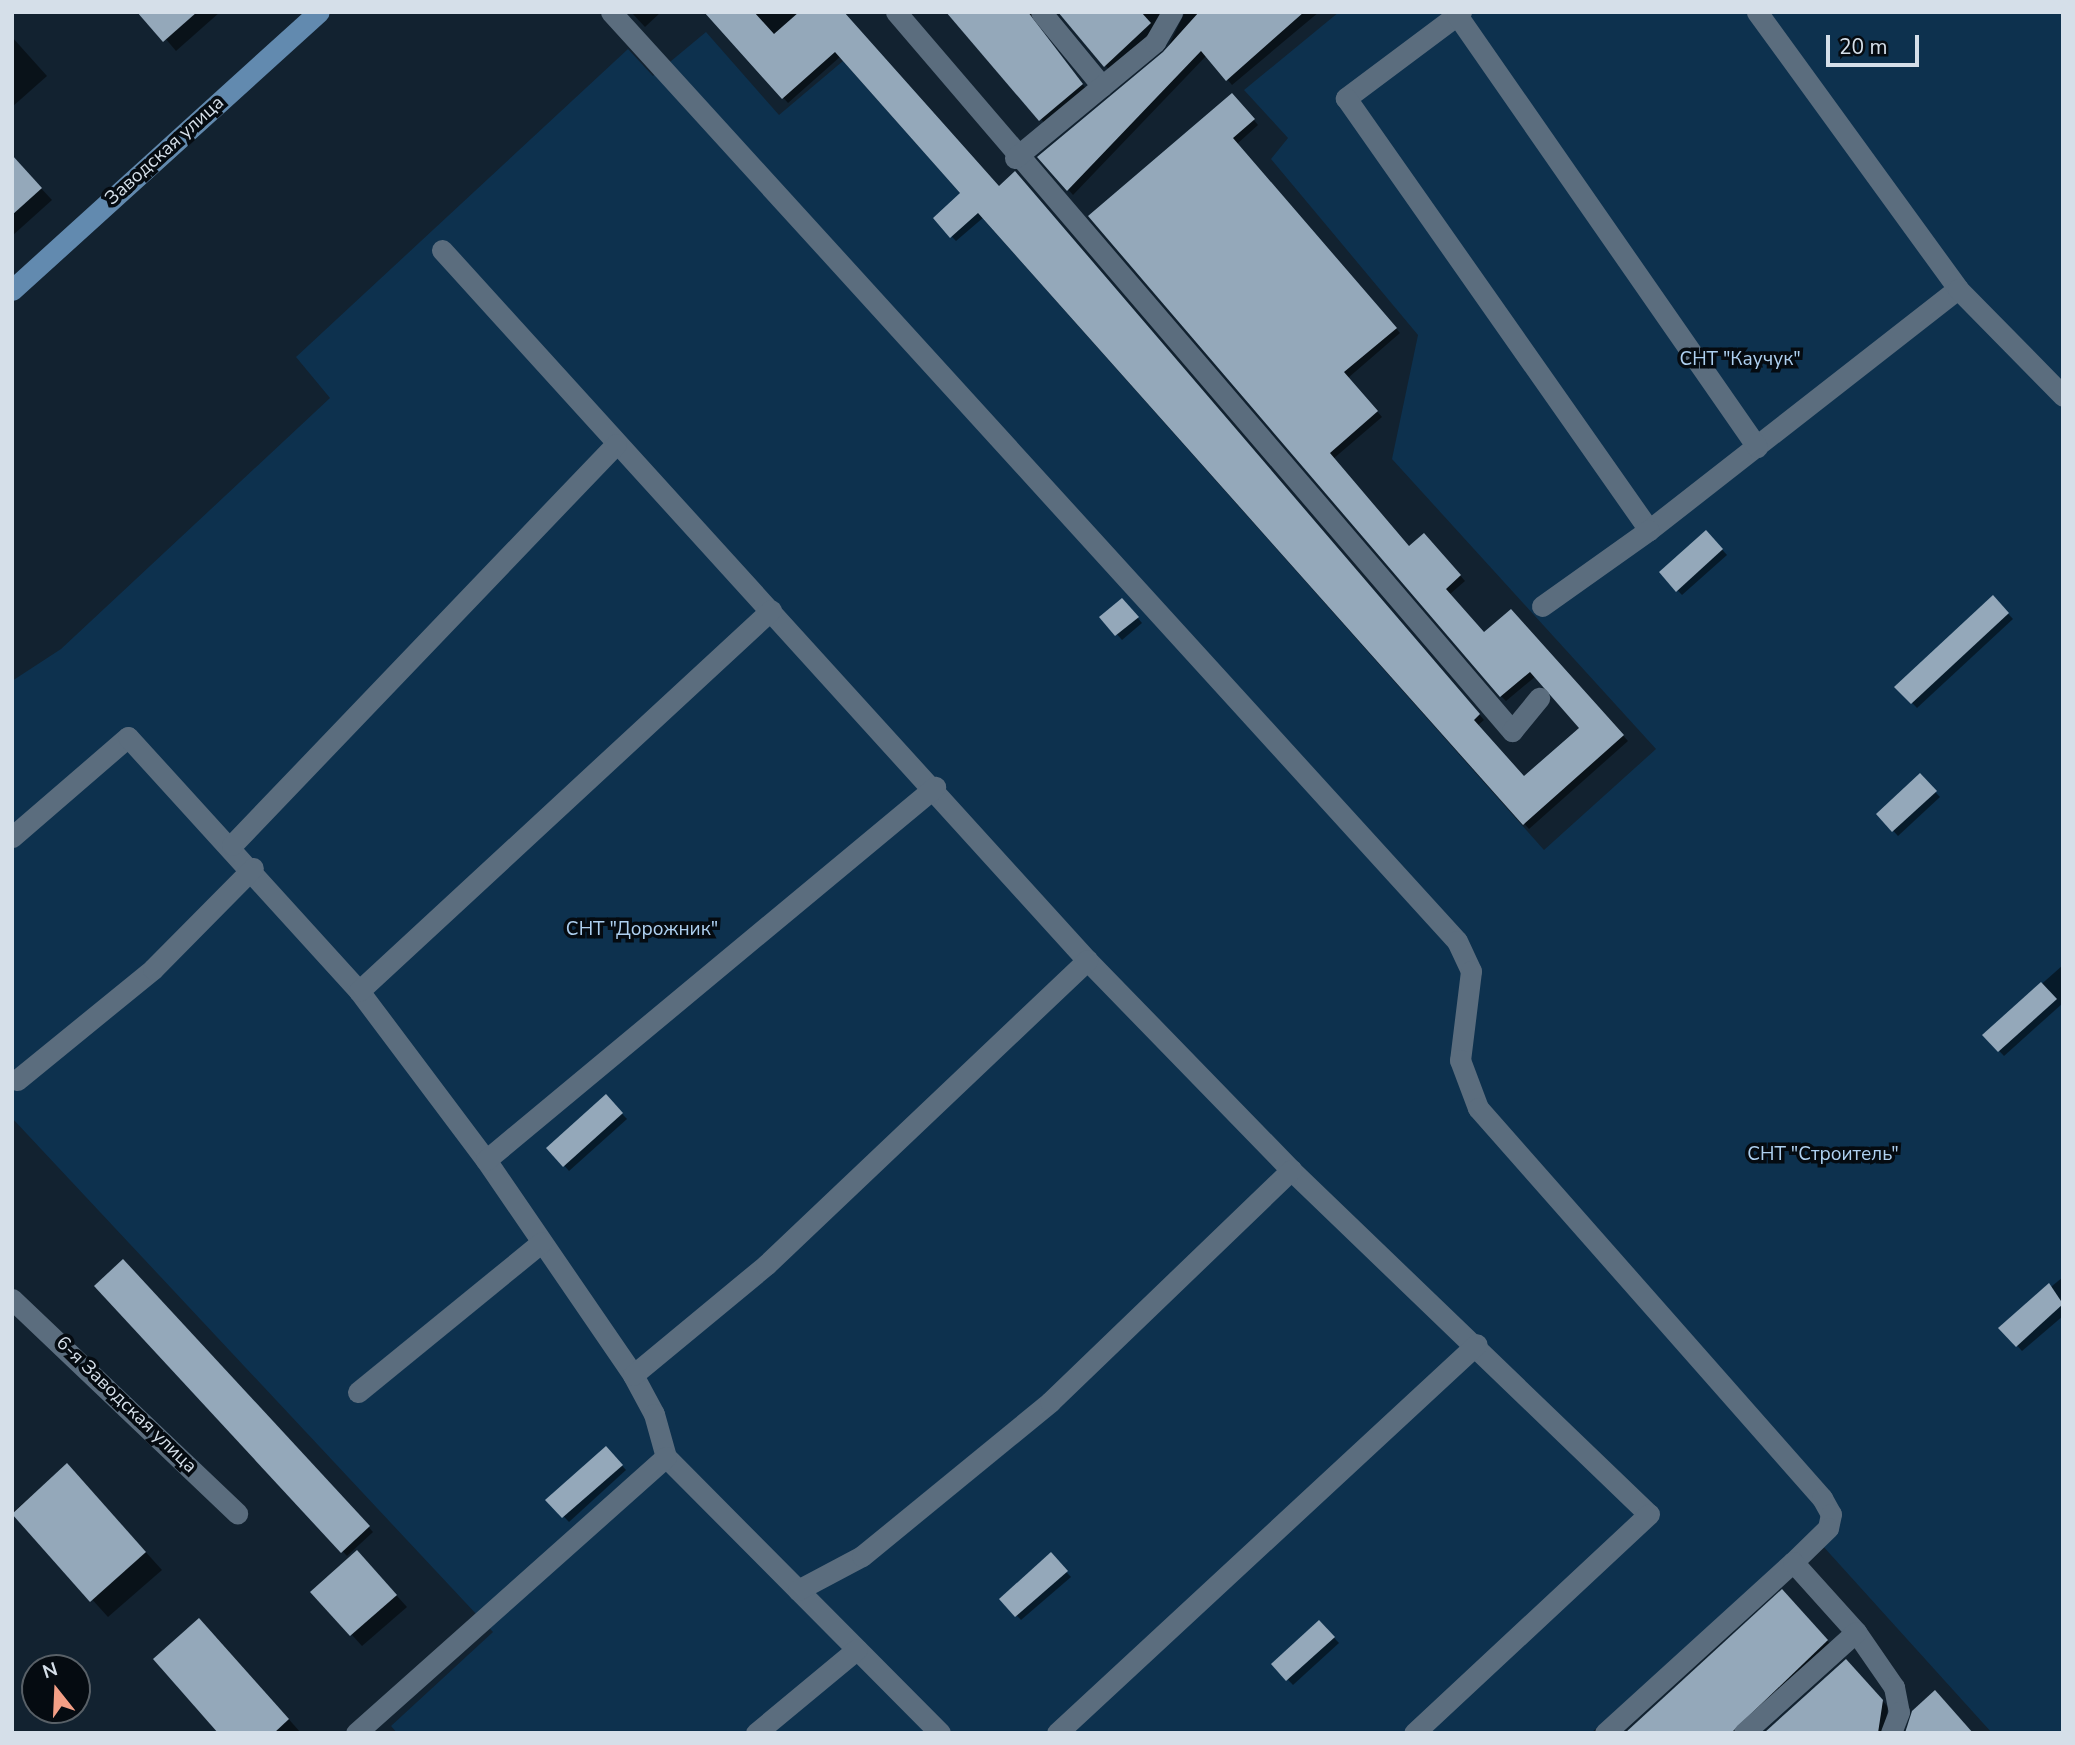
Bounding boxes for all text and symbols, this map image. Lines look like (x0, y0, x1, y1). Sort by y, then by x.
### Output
scale bar (1830, 21, 1923, 65)
text: 20 m (1839, 33, 1888, 61)
street label: Заводская улица (101, 92, 229, 210)
park label: СНТ "Каучук" (1679, 349, 1801, 371)
park label: СНТ "Дорожник" (566, 919, 718, 941)
park label: СНТ "Строитель" (1747, 1144, 1899, 1166)
street label: 6-я Заводская улица (51, 1332, 201, 1478)
north arrow (21, 1654, 91, 1724)
text: N (39, 1656, 61, 1685)

